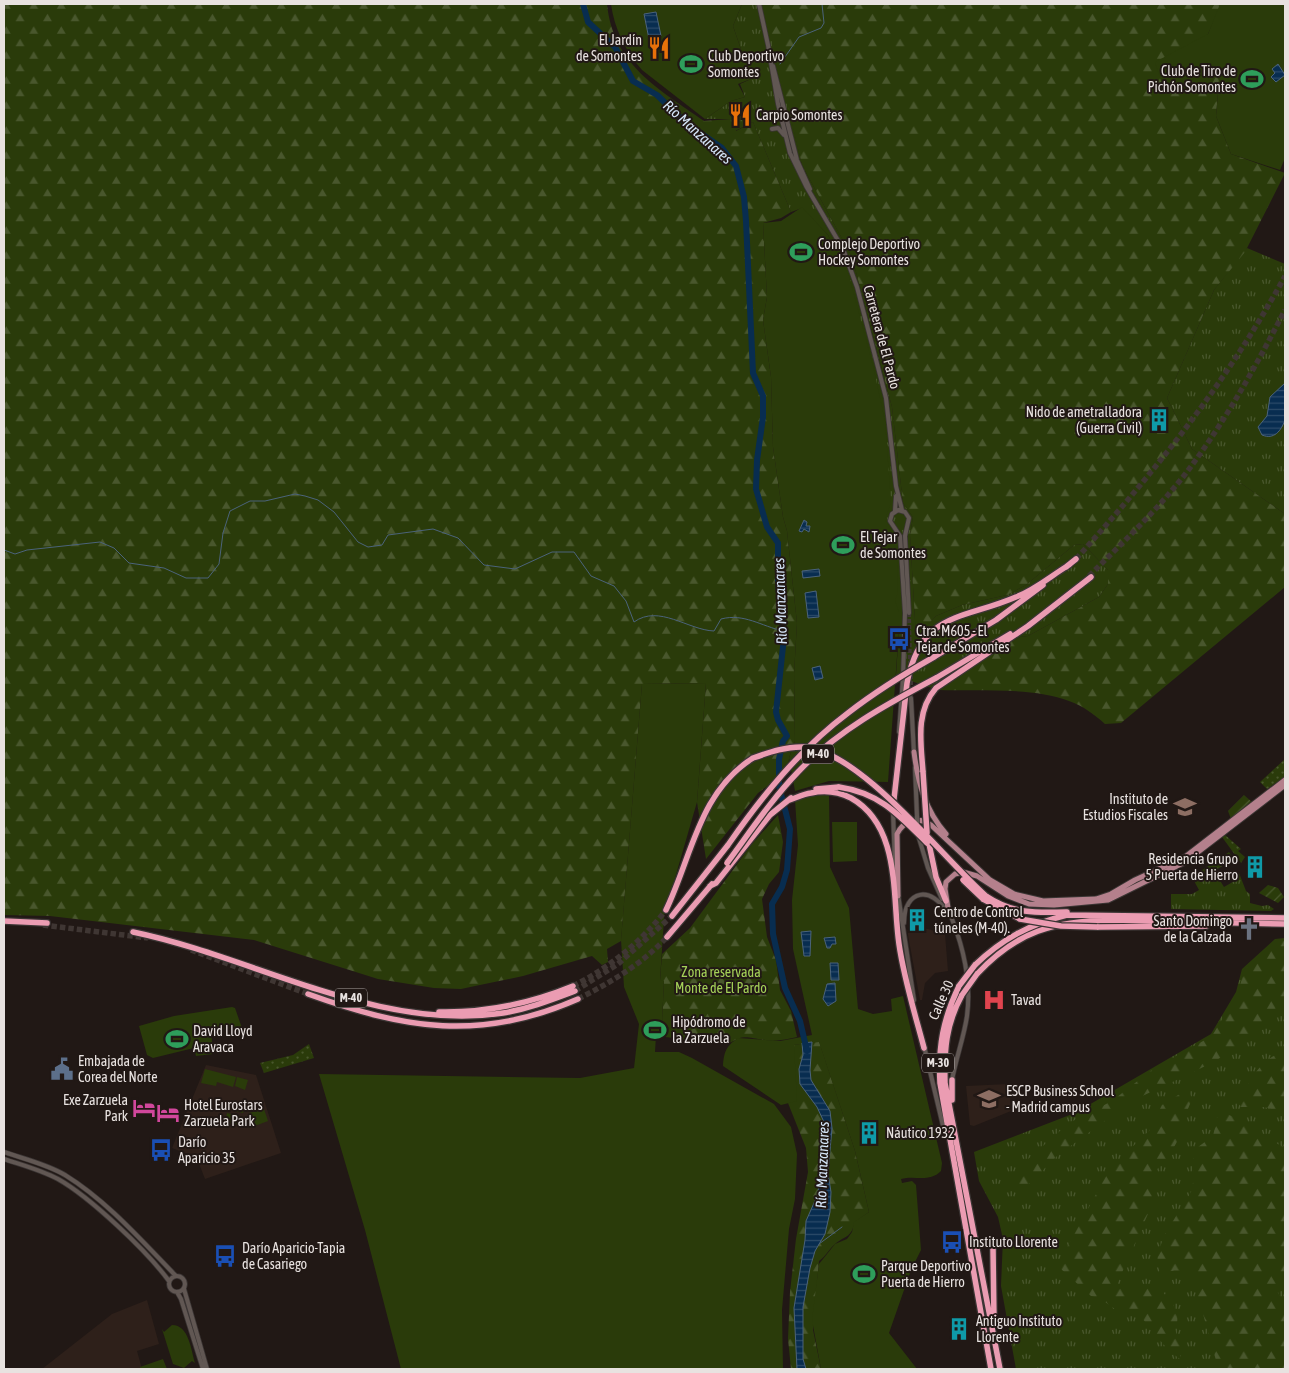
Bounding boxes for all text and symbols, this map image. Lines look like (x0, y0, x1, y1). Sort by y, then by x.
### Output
place label: El Jardín de Somontes (576, 32, 642, 64)
restaurant icon: El Jardín de Somontes (646, 35, 672, 61)
place label: Club Deportivo Somontes (708, 48, 784, 80)
sports icon: Club Deportivo Somontes (678, 51, 704, 77)
place label: Club de Tiro de Pichón Somontes (1148, 63, 1236, 95)
sports icon: Club de Tiro de Pichón Somontes (1239, 66, 1265, 92)
water label: Río Manzanares (660, 97, 736, 167)
restaurant icon: Carpio Somontes (727, 102, 753, 128)
place label: Carpio Somontes (756, 107, 842, 123)
place label: Complejo Deportivo Hockey Somontes (818, 236, 920, 268)
sports icon: Complejo Deportivo Hockey Somontes (788, 239, 814, 265)
street label: Carretera de El Pardo (860, 283, 904, 391)
place label: Nido de ametralladora (Guerra Civil) (1026, 404, 1142, 436)
building icon: Nido de ametralladora (Guerra Civil) (1146, 407, 1172, 433)
place label: El Tejar de Somontes (860, 529, 926, 561)
sports icon: El Tejar de Somontes (830, 532, 856, 558)
water label: Río Manzanares (770, 557, 790, 645)
place label: Ctra. M605 - El Tejar de Somontes (916, 623, 1010, 655)
bus stop icon: Ctra. M605 - El Tejar de Somontes (886, 626, 912, 652)
road number: M-40 (802, 744, 834, 764)
place label: Instituto de Estudios Fiscales (1083, 791, 1168, 823)
school or university icon: Instituto de Estudios Fiscales (1172, 794, 1198, 820)
place label: Residencia Grupo 5 Puerta de Hierro (1146, 851, 1238, 883)
building icon: Residencia Grupo 5 Puerta de Hierro (1242, 854, 1268, 880)
place label: Centro de Control túneles (M-40). (934, 904, 1023, 936)
building icon: Centro de Control túneles (M-40). (904, 907, 930, 933)
place label: Santo Domingo de la Calzada (1154, 913, 1232, 945)
church icon: Santo Domingo de la Calzada (1236, 916, 1262, 942)
park label: Zona reservada Monte de El Pardo (675, 964, 767, 996)
street label: Calle 30 (925, 977, 957, 1022)
hospital icon: Tavad (981, 987, 1007, 1013)
road number: M-40 (335, 988, 367, 1008)
place label: Tavad (1011, 992, 1041, 1008)
place label: Hipódromo de la Zarzuela (672, 1014, 746, 1046)
sports icon: Hipódromo de la Zarzuela (642, 1017, 668, 1043)
place label: David Lloyd Aravaca (193, 1023, 253, 1055)
sports icon: David Lloyd Aravaca (164, 1026, 190, 1052)
place label: Embajada de Corea del Norte (78, 1053, 158, 1085)
road number: M-30 (922, 1054, 954, 1072)
public building icon: Embajada de Corea del Norte (49, 1056, 75, 1082)
place label: ESCP Business School - Madrid campus (1006, 1083, 1114, 1115)
school or university icon: ESCP Business School - Madrid campus (976, 1086, 1002, 1112)
place label: Exe Zarzuela Park (63, 1092, 128, 1124)
hotel icon: Exe Zarzuela Park (131, 1095, 157, 1121)
place label: Hotel Eurostars Zarzuela Park (184, 1097, 263, 1129)
hotel icon: Hotel Eurostars Zarzuela Park (155, 1100, 181, 1126)
building icon: Náutico 1932 (856, 1120, 882, 1146)
water label: Río Manzanares (812, 1121, 832, 1209)
place label: Náutico 1932 (886, 1125, 955, 1141)
place label: Darío Aparicio 35 (178, 1134, 235, 1166)
bus stop icon: Darío Aparicio 35 (148, 1137, 174, 1163)
bus stop icon: Instituto Llorente (939, 1229, 965, 1255)
place label: Instituto Llorente (969, 1234, 1058, 1250)
place label: Darío Aparicio-Tapia de Casariego (242, 1240, 345, 1272)
bus stop icon: Darío Aparicio-Tapia de Casariego (212, 1243, 238, 1269)
place label: Parque Deportivo Puerta de Hierro (881, 1258, 971, 1290)
sports icon: Parque Deportivo Puerta de Hierro (851, 1261, 877, 1287)
place label: Antiguo Instituto Llorente (976, 1313, 1062, 1345)
building icon: Antiguo Instituto Llorente (946, 1316, 972, 1342)

